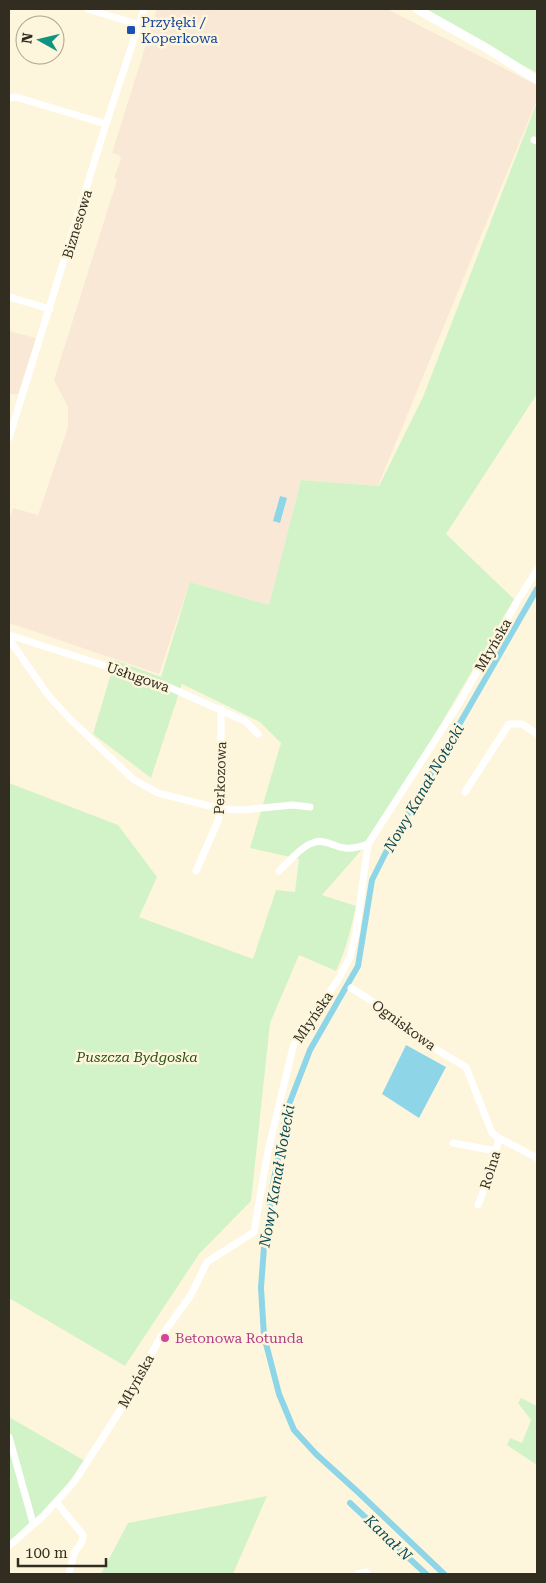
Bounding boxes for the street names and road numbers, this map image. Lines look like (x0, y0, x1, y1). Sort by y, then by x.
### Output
street label: Biznesowa (59, 187, 95, 260)
street label: Młyńska (472, 615, 515, 674)
street label: Usługowa (104, 659, 172, 695)
street label: Perkozowa (211, 741, 229, 815)
street label: Młyńska (290, 988, 336, 1046)
street label: Ogniskowa (369, 996, 439, 1054)
street label: Rolna (477, 1149, 503, 1191)
street label: Młyńska (115, 1351, 157, 1410)

